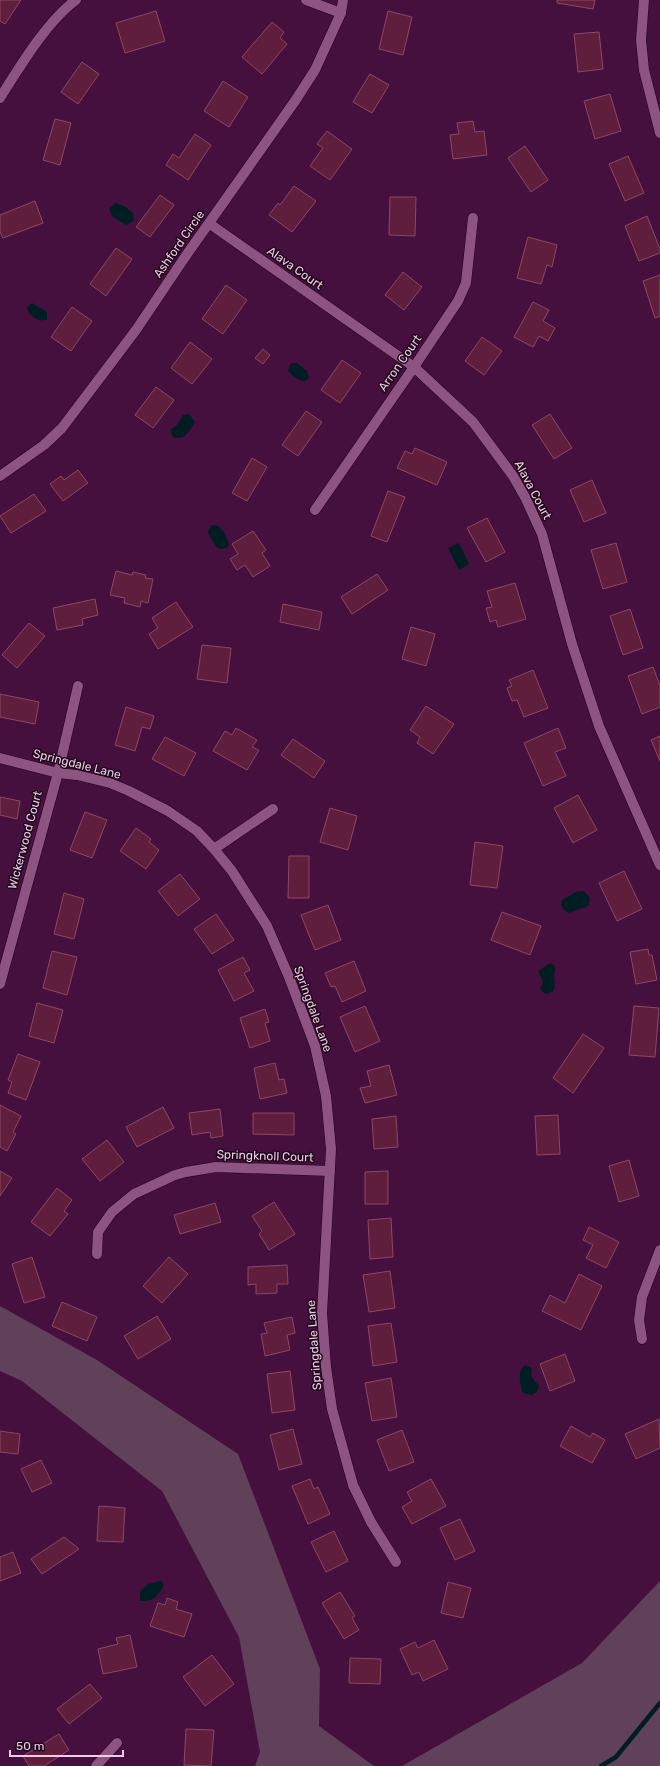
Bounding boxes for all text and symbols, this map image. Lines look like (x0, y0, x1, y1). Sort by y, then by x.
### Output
street label: Ashford Circle (151, 207, 208, 280)
street label: Alava Court (264, 244, 326, 292)
street label: Arron Court (375, 332, 425, 394)
street label: Alava Court (512, 458, 555, 522)
street label: Springdale Lane (32, 746, 123, 782)
street label: Wickerwood Court (5, 789, 45, 891)
street label: Springdale Lane (291, 964, 335, 1054)
street label: Springknoll Court (216, 1147, 314, 1165)
street label: Springdale Lane (304, 1299, 324, 1390)
scale bar (10, 1732, 123, 1758)
text: 50 m (16, 1739, 44, 1753)

